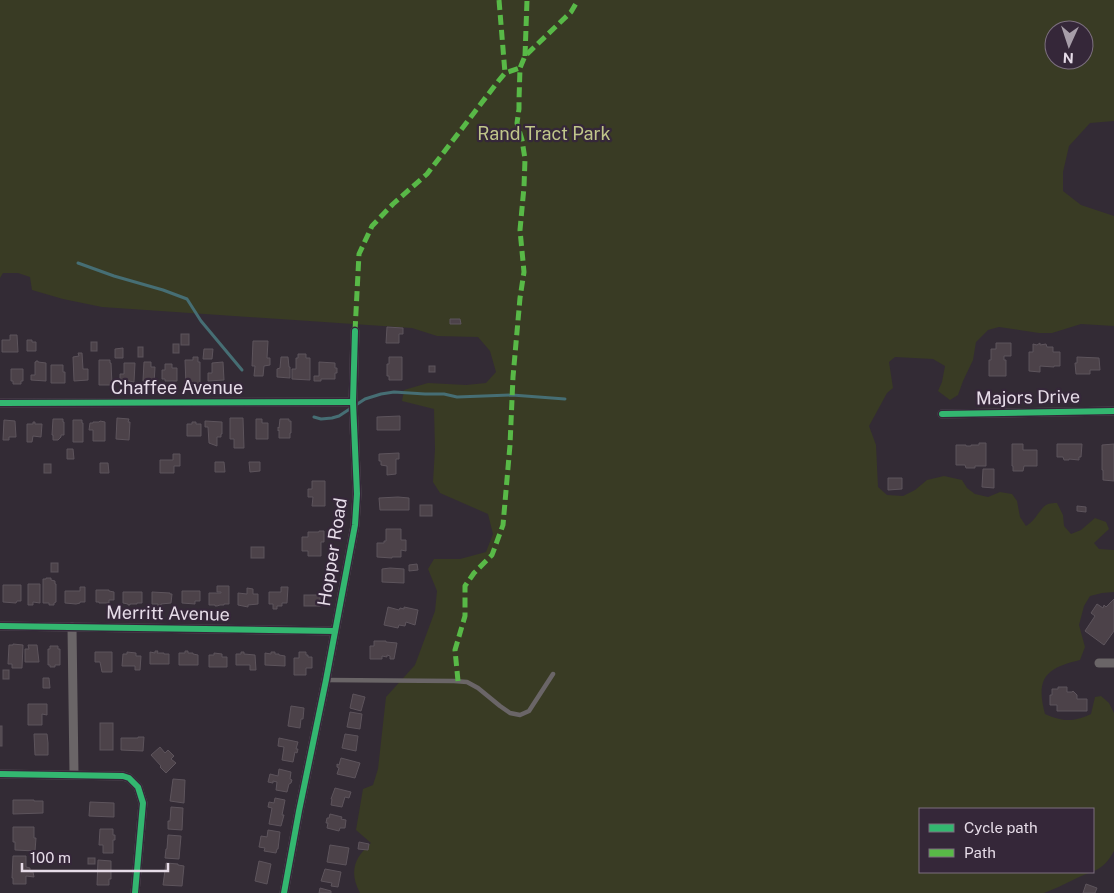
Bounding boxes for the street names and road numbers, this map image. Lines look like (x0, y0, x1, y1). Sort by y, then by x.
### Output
street label: Chaffee Avenue (111, 377, 243, 398)
street label: Majors Drive (976, 386, 1080, 408)
street label: Hopper Road (313, 496, 351, 608)
street label: Merritt Avenue (106, 601, 230, 625)

